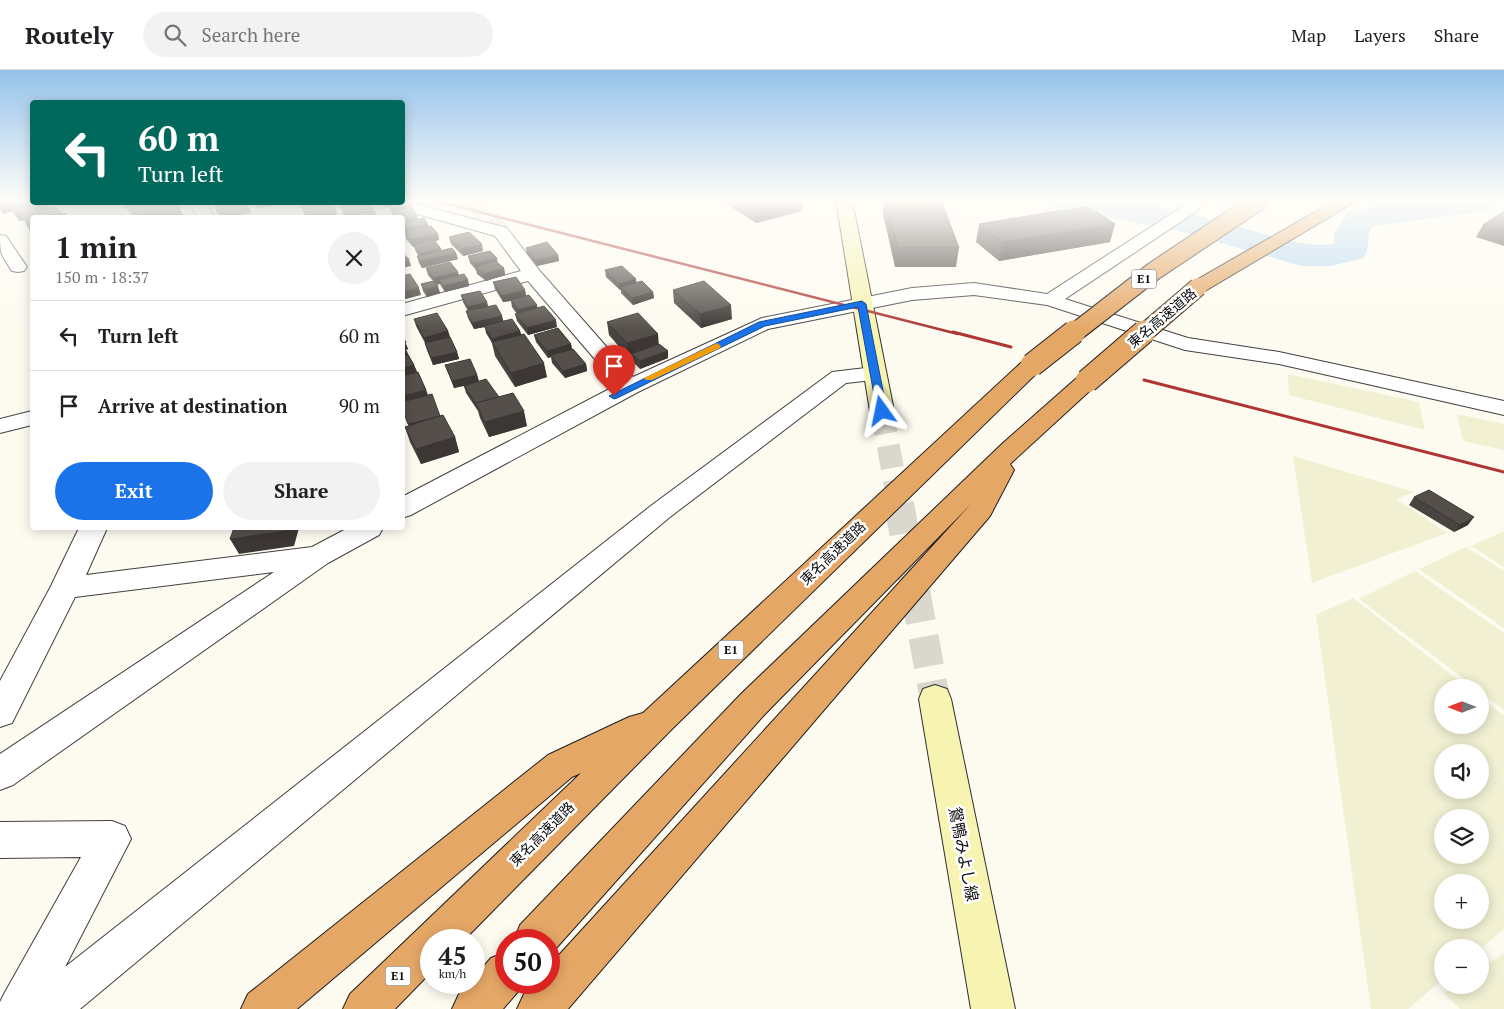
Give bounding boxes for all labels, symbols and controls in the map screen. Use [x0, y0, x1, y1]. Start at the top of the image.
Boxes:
search box [143, 12, 493, 57]
text: Routely [25, 19, 113, 51]
icon: search [161, 21, 189, 49]
text: Search here [201, 22, 300, 47]
text: Map [1291, 23, 1326, 47]
text: Layers [1354, 23, 1406, 47]
text: Share [1434, 23, 1479, 47]
text: 60 m [138, 115, 219, 161]
icon: left [55, 120, 120, 185]
text: Turn left [138, 159, 224, 188]
text: 1 min [55, 227, 137, 267]
button: close [328, 232, 380, 284]
text: 150 m · 18:37 [55, 266, 149, 288]
road number: E1 [1132, 270, 1156, 288]
street label: 東名高速道路 [1123, 283, 1200, 352]
icon: left [55, 322, 83, 350]
text: Turn left [98, 323, 179, 348]
text: 60 m [339, 323, 380, 348]
pin [593, 345, 635, 396]
icon: arrive [600, 352, 628, 380]
position arrow [855, 384, 907, 436]
icon: arrive [55, 392, 83, 420]
text: Arrive at destination [98, 393, 287, 418]
text: 90 m [339, 393, 380, 418]
button: Exit [55, 462, 213, 520]
button: Share [223, 462, 380, 520]
street label: 東名高速道路 [796, 517, 869, 589]
road number: E1 [718, 640, 744, 660]
north arrow [1434, 679, 1489, 734]
map controls [1434, 679, 1489, 994]
button: sound [1434, 744, 1489, 799]
street label: 東名高速道路 [505, 797, 578, 870]
street label: 鴛鴨みよし線 [944, 805, 984, 903]
button: layers [1434, 809, 1489, 864]
button: + [1434, 874, 1489, 929]
speed limit sign: 50 [495, 929, 560, 994]
text: 45 [438, 939, 467, 972]
button: − [1434, 939, 1489, 994]
road number: E1 [386, 966, 410, 986]
text: km/h [439, 966, 466, 981]

